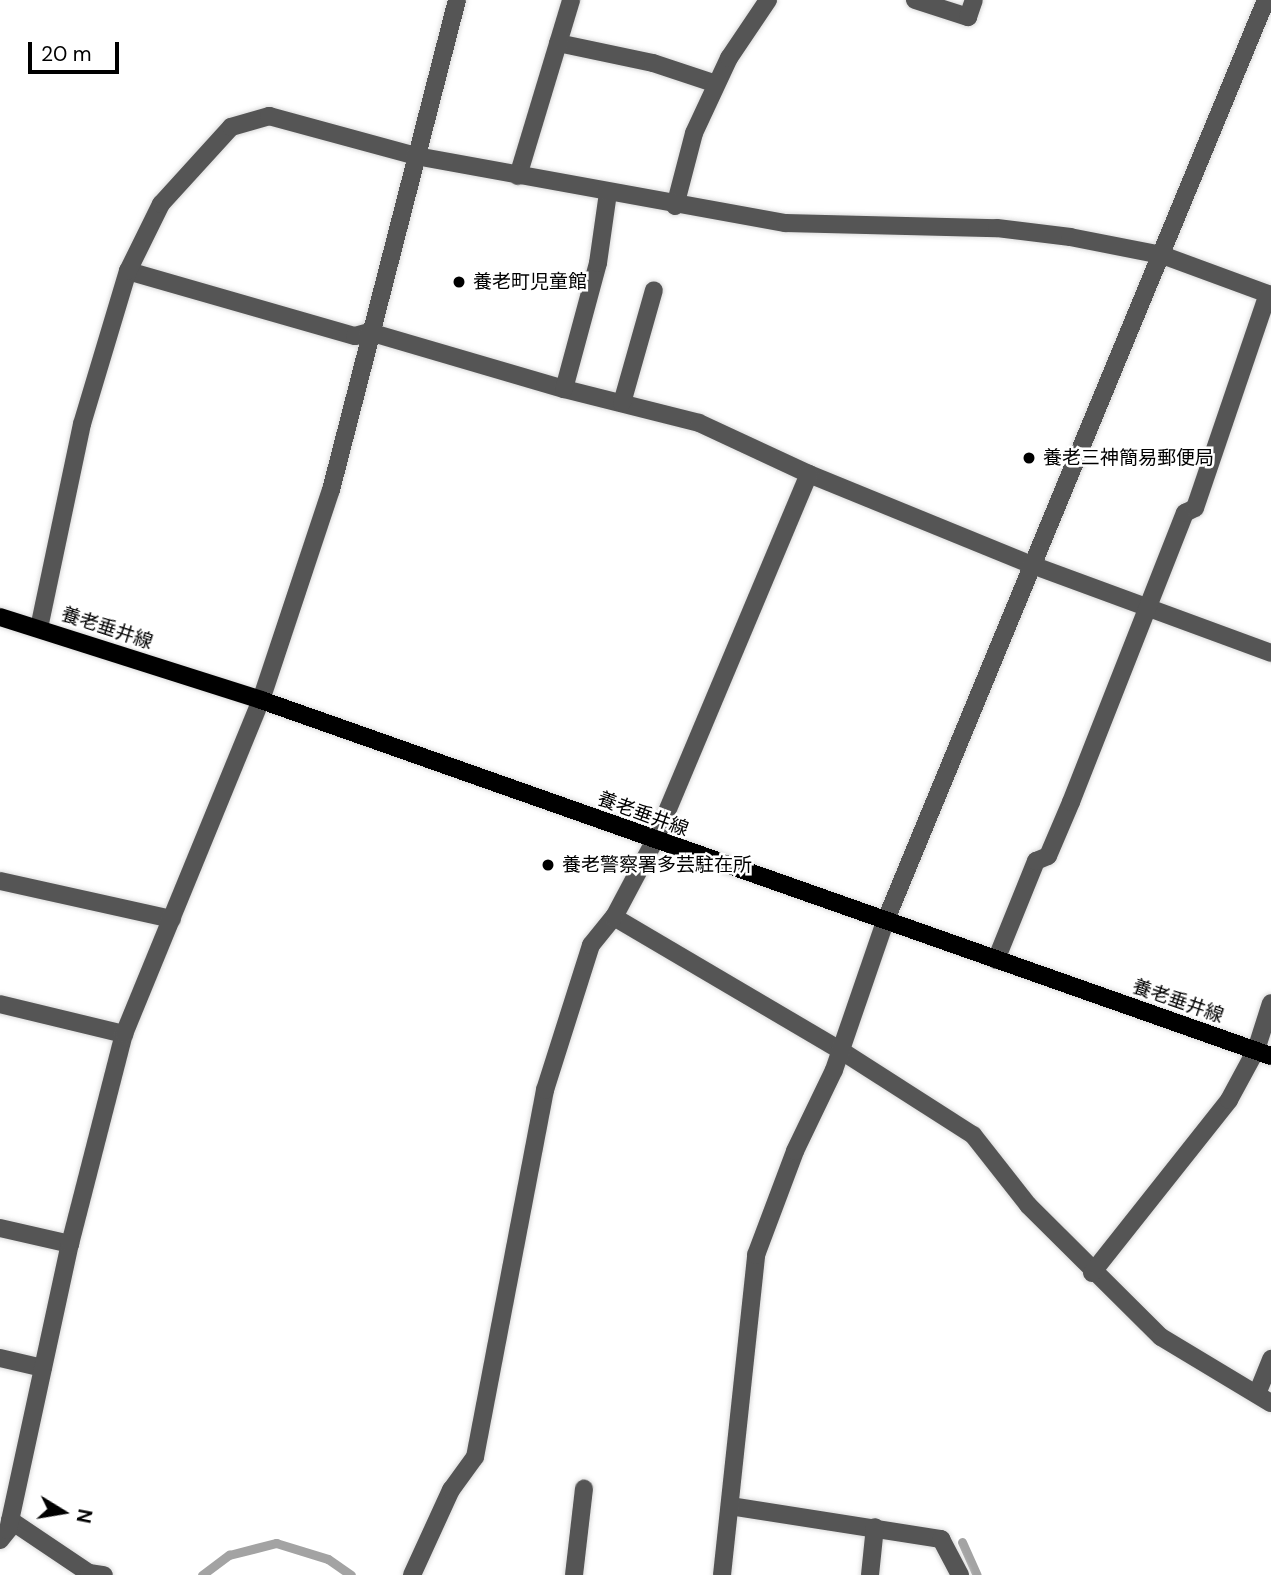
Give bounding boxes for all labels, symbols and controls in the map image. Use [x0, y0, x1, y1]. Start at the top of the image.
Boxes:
scale bar [32, 28, 122, 72]
text: 20 m [41, 40, 92, 68]
place label: 養老町児童館 [473, 271, 587, 293]
marker: 養老町児童館 [451, 274, 467, 290]
place label: 養老三神簡易郵便局 [1043, 447, 1214, 469]
marker: 養老三神簡易郵便局 [1021, 450, 1037, 466]
street label: 養老垂井線 [58, 602, 156, 654]
street label: 養老垂井線 [594, 787, 692, 841]
place label: 養老警察署多芸駐在所 [562, 854, 752, 876]
marker: 養老警察署多芸駐在所 [540, 857, 556, 873]
street label: 養老垂井線 [1129, 975, 1227, 1027]
north arrow [28, 1477, 98, 1547]
text: N [71, 1507, 98, 1525]

